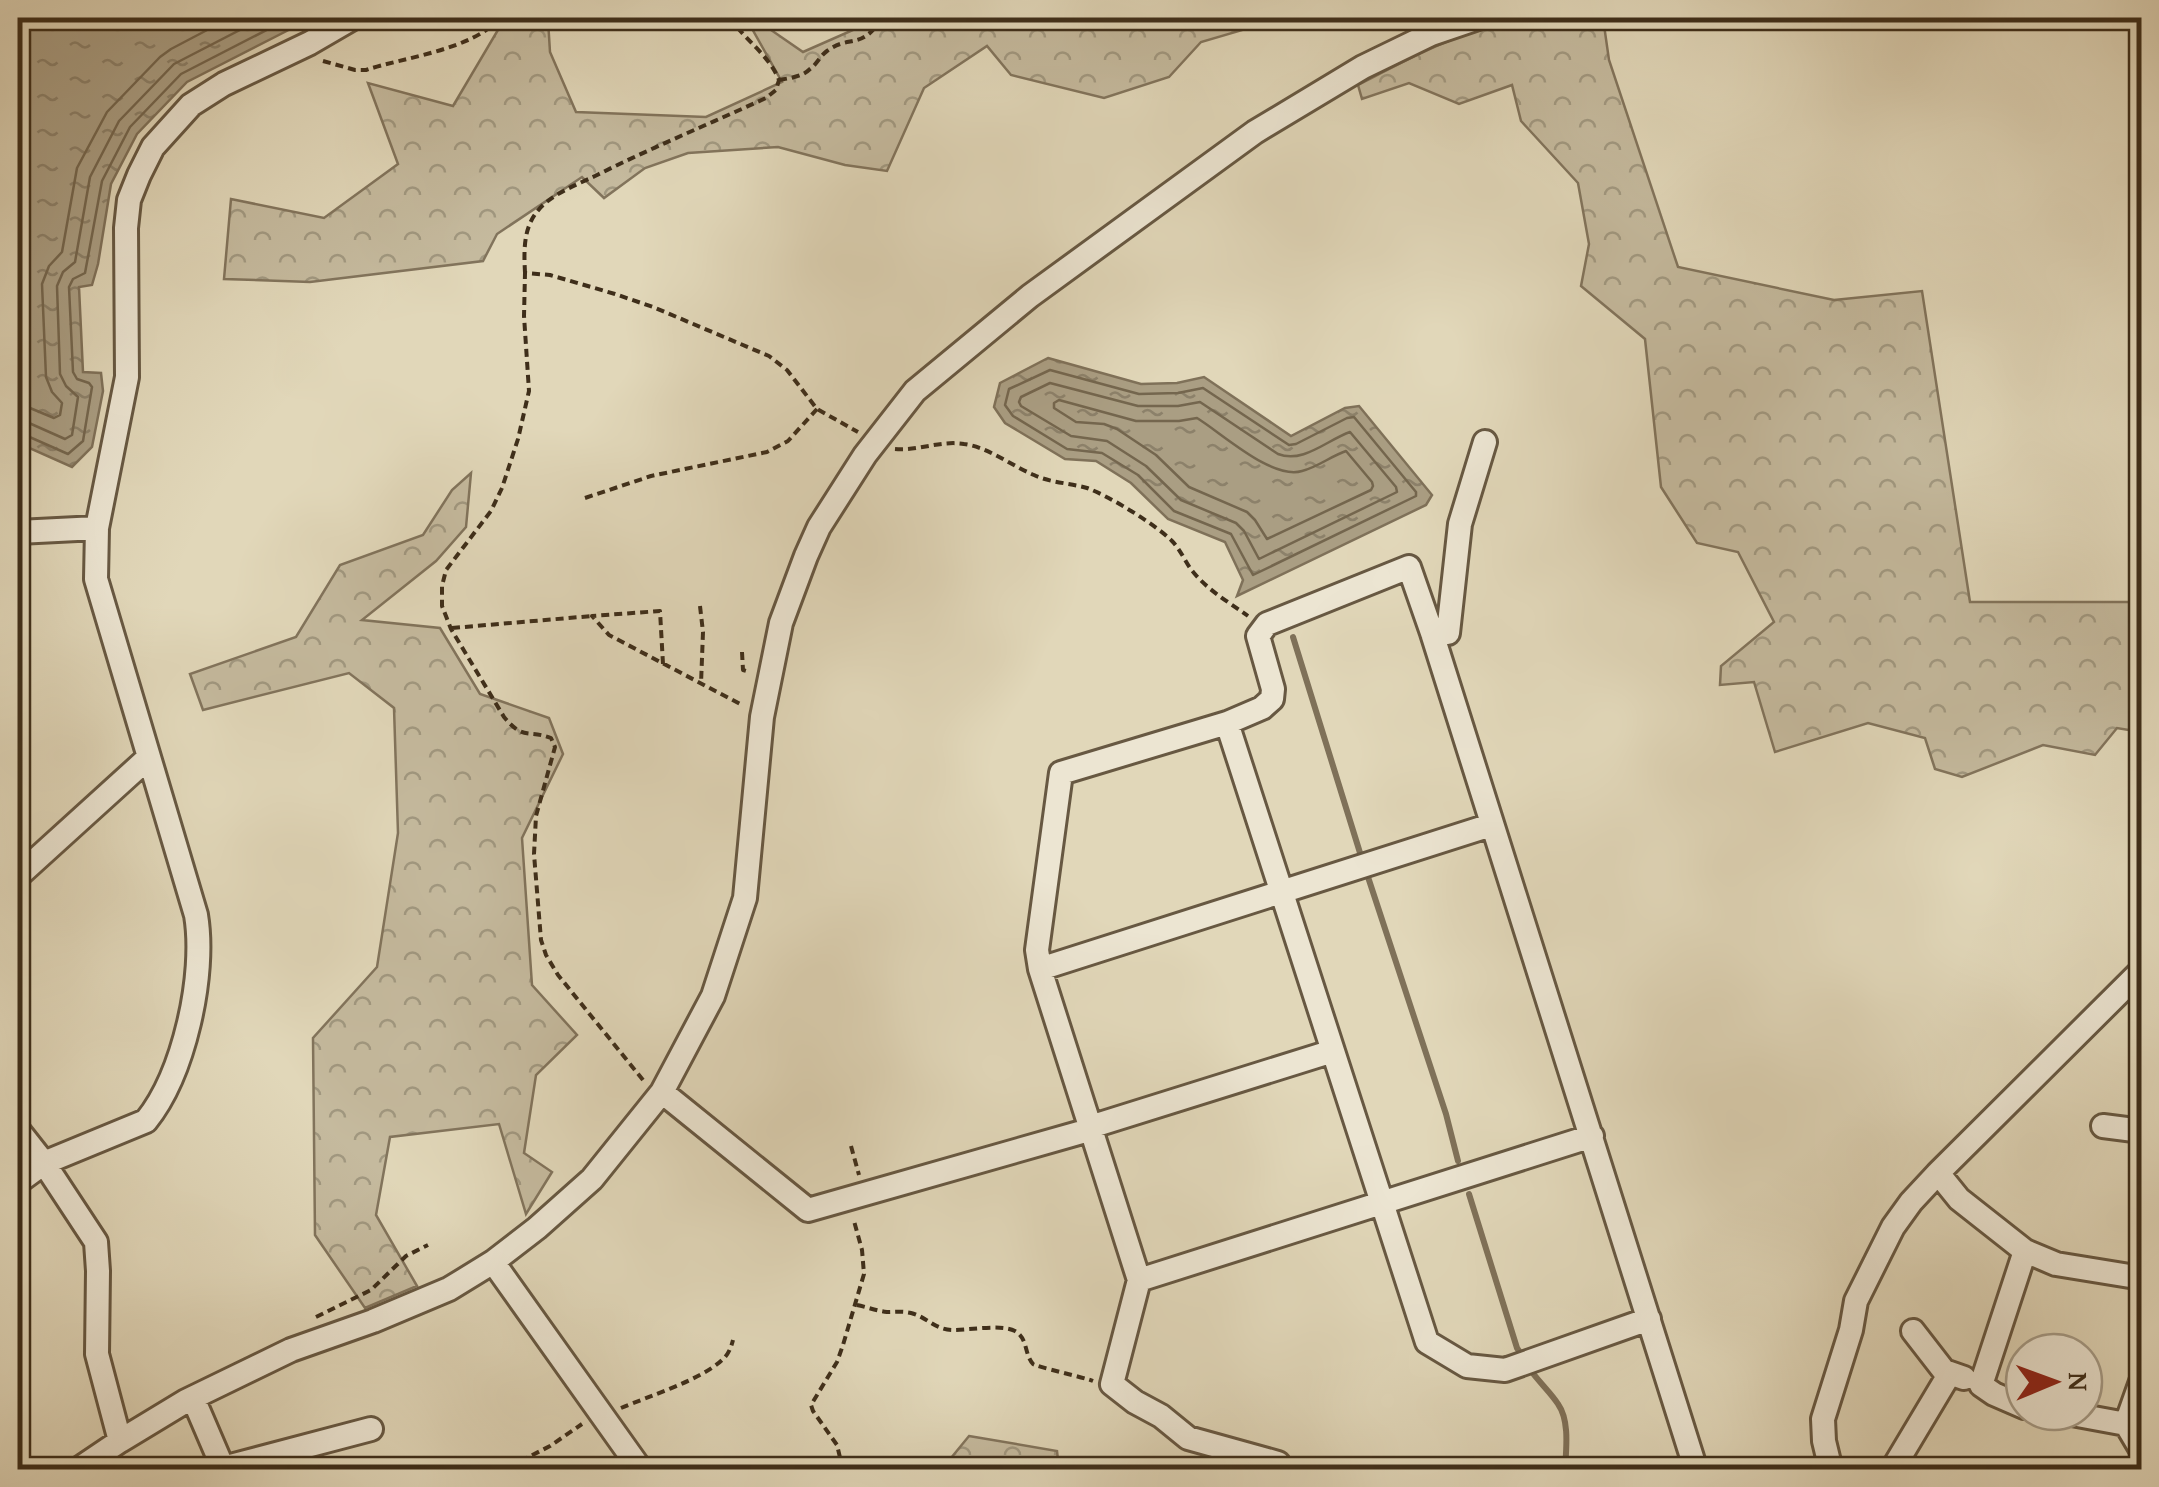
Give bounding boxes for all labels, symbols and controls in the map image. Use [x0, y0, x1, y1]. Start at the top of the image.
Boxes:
north arrow [2004, 1332, 2104, 1432]
text: N [2059, 1372, 2100, 1392]

